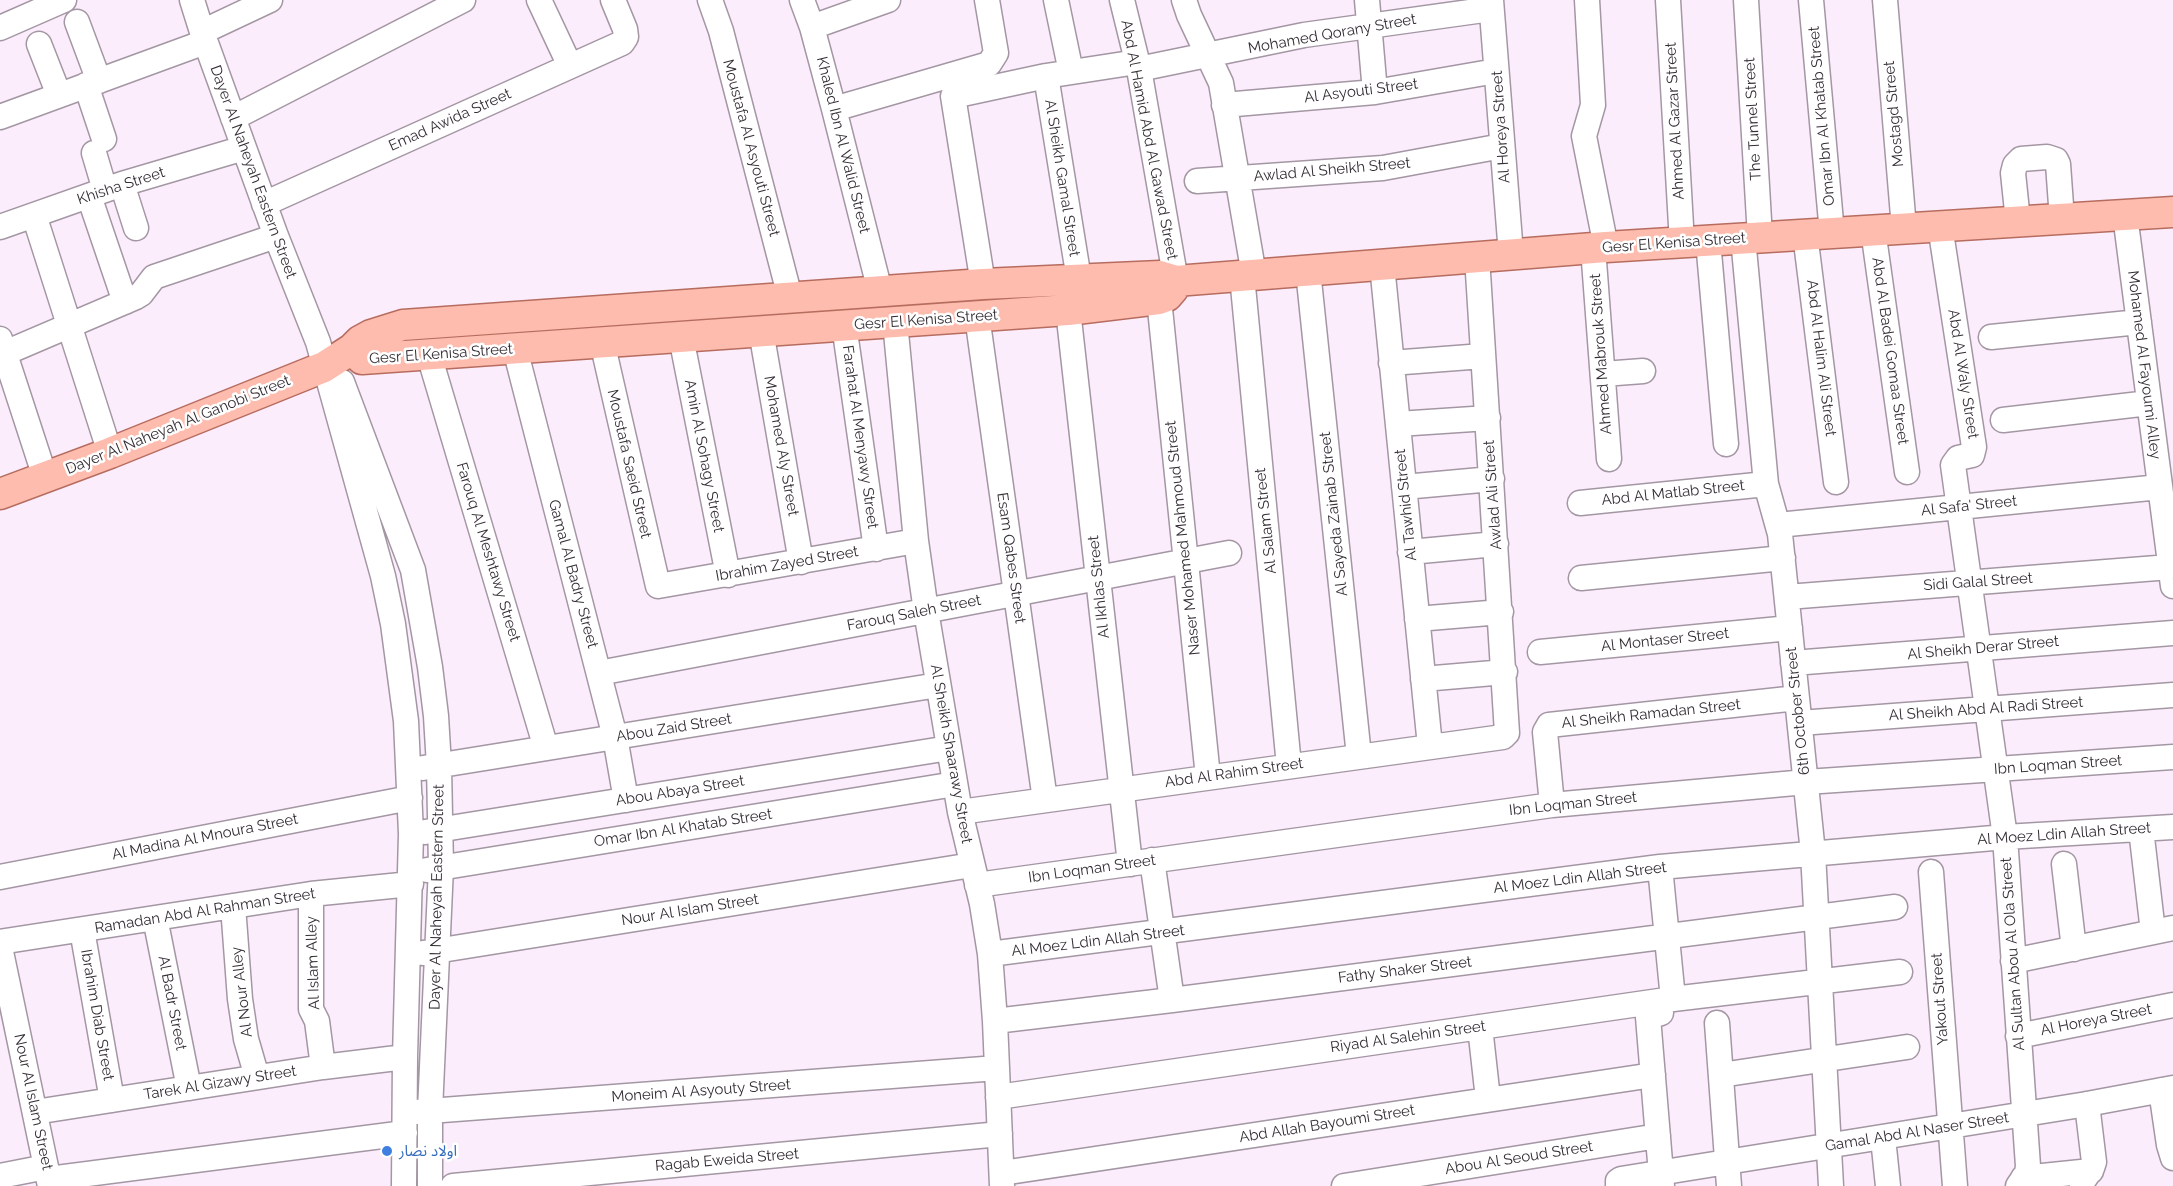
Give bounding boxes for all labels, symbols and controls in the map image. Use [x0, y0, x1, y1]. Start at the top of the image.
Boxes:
street label: Mohamed Qorany Street [1247, 10, 1417, 58]
street label: Abd Al Hamid Abd Al Gawad Street [1117, 18, 1181, 262]
street label: Omar Ibn Al Khatab Street [1805, 25, 1839, 207]
street label: Ahmed Al Gazar Street [1662, 42, 1688, 200]
street label: Khaled Ibn Al Walid Street [812, 55, 874, 235]
street label: Moustafa Al Asyouti Street [719, 57, 783, 239]
street label: The Tunnel Street [1741, 57, 1765, 181]
street label: Mostagd Street [1880, 60, 1908, 168]
street label: Dayer Al Naheyah Eastern Street [206, 63, 300, 281]
street label: Al Horeya Street [1488, 70, 1514, 184]
street label: Al Asyouti Street [1303, 75, 1419, 107]
street label: Emad Awida Street [386, 85, 514, 155]
street label: Al Sheikh Gamal Street [1041, 98, 1083, 258]
street label: Awlad Al Sheikh Street [1253, 154, 1411, 186]
street label: Khisha Street [75, 163, 167, 209]
street label: Gesr El Kenisa Street [1602, 229, 1746, 257]
street label: Abd Al Badei Gomaa Street [1868, 256, 1912, 446]
street label: Mohamed Al Fayoumi Alley [2123, 270, 2165, 460]
street label: Ahmed Mabrouk Street [1586, 273, 1616, 435]
street label: Abd Al Halim Ali Street [1802, 279, 1840, 437]
street label: Gesr El Kenisa Street [854, 306, 998, 334]
street label: Abd Al Waly Street [1944, 308, 1982, 440]
street label: Gesr El Kenisa Street [369, 340, 513, 368]
street label: Farahat Al Menyawy Street [838, 344, 882, 530]
street label: Dayer Al Naheyah Al Ganobi Street [63, 372, 293, 478]
street label: Mohamed Aly Street [760, 374, 802, 518]
street label: Amin Al Sohagy Street [680, 378, 728, 534]
street label: Moustafa Saeid Street [603, 388, 655, 540]
street label: Naser Mohamed Mahmoud Street [1162, 420, 1204, 656]
street label: Al Sayeda Zainab Street [1316, 431, 1352, 597]
street label: Awlad Ali Street [1480, 439, 1506, 551]
street label: Al Tawhid Street [1391, 448, 1421, 562]
street label: Farouq Al Meshtawy Street [452, 460, 524, 644]
street label: Al Salam Street [1251, 467, 1281, 575]
street label: Abd Al Matlab Street [1601, 477, 1745, 509]
street label: Esam Qabes Street [993, 491, 1029, 625]
street label: Al Safa' Street [1920, 492, 2018, 520]
street label: Gamal Al Badry Street [544, 498, 602, 650]
street label: Al Ikhlas Street [1085, 535, 1113, 639]
street label: Ibrahim Zayed Street [714, 543, 860, 585]
street label: Sidi Galal Street [1923, 569, 2033, 595]
street label: Farouq Saleh Street [845, 591, 983, 635]
street label: Al Montaser Street [1600, 624, 1730, 656]
street label: Al Sheikh Derar Street [1906, 632, 2060, 664]
street label: 6th October Street [1782, 646, 1814, 776]
street label: Al Sheikh Shaarawy Street [926, 663, 976, 845]
street label: Al Sheikh Abd Al Radi Street [1888, 693, 2084, 725]
street label: Al Sheikh Ramadan Street [1561, 696, 1741, 732]
street label: Abou Zaid Street [615, 710, 733, 746]
street label: Ibn Loqman Street [1993, 752, 2123, 778]
street label: Abd Al Rahim Street [1164, 754, 1304, 792]
street label: Abou Abaya Street [614, 772, 746, 810]
street label: Dayer Al Naheyah Eastern Street [426, 784, 448, 1010]
street label: Ibn Loqman Street [1508, 788, 1638, 820]
street label: Omar Ibn Al Khatab Street [593, 805, 773, 851]
street label: Al Madina Al Mnoura Street [110, 810, 300, 864]
street label: Al Moez Ldin Allah Street [1976, 819, 2152, 849]
street label: Ibn Loqman Street [1027, 851, 1157, 887]
street label: Al Sultan Abou Al Ola Street [1997, 857, 2029, 1051]
street label: Al Moez Ldin Allah Street [1492, 858, 1668, 898]
street label: Ramadan Abd Al Rahman Street [93, 885, 317, 937]
street label: Nour Al Islam Street [620, 890, 760, 930]
street label: Al Islam Alley [302, 916, 324, 1010]
street label: Al Moez Ldin Allah Street [1010, 921, 1186, 961]
street label: Al Nour Alley [227, 946, 257, 1038]
street label: Ibrahim Diab Street [77, 948, 117, 1082]
street label: Yakout Street [1928, 952, 1952, 1046]
street label: Fathy Shaker Street [1337, 953, 1473, 987]
street label: Al Badr Street [154, 954, 190, 1052]
street label: Al Horeya Street [2039, 1000, 2153, 1040]
street label: Riyad Al Salehin Street [1329, 1017, 1487, 1057]
street label: Nour Al Islam Street [10, 1032, 56, 1172]
street label: Tarek Al Gizawy Street [142, 1062, 298, 1104]
street label: Moneim Al Asyouty Street [611, 1076, 791, 1106]
street label: Abd Allah Bayoumi Street [1238, 1101, 1416, 1147]
street label: Gamal Abd Al Naser Street [1824, 1109, 2010, 1155]
street label: Abou Al Seoud Street [1444, 1137, 1594, 1179]
place label: اولاد نصار [399, 1142, 457, 1160]
marker: اولاد نصار [380, 1144, 394, 1158]
street label: Ragab Eweida Street [654, 1145, 800, 1175]

